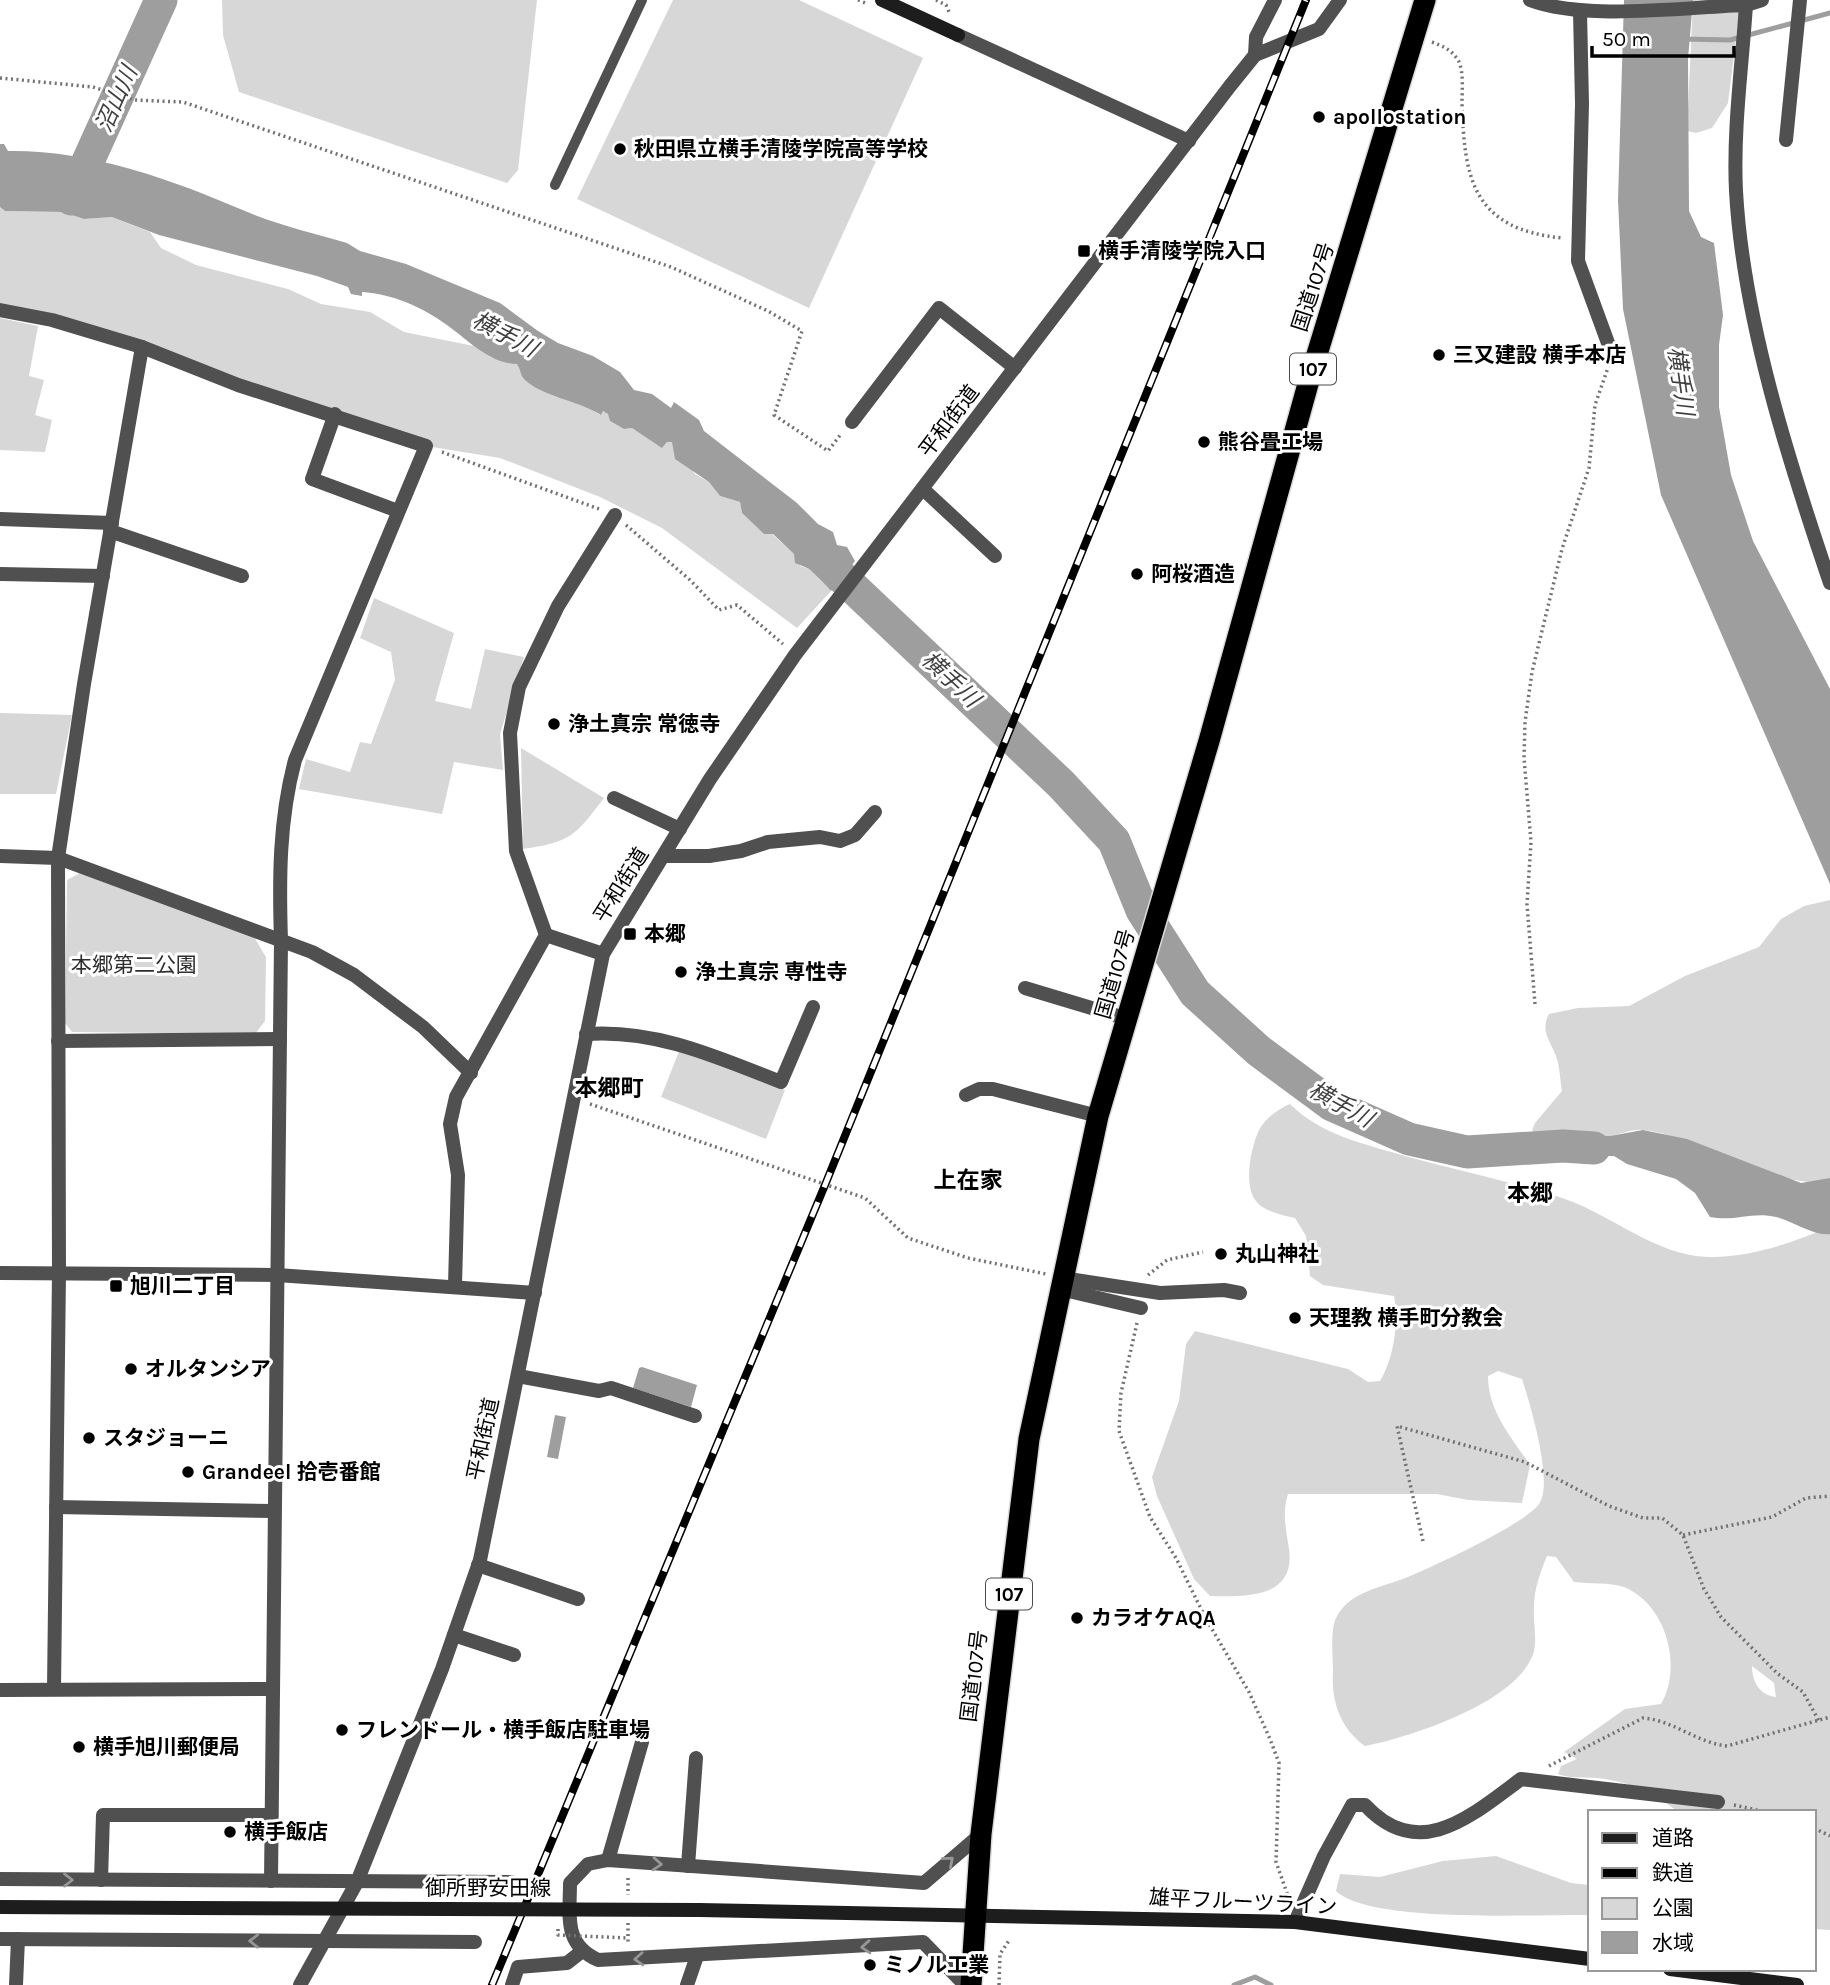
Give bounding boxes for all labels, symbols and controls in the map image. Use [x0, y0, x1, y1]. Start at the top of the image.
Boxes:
scale bar [1592, 14, 1734, 58]
text: 50 m [1602, 27, 1651, 51]
water label: 沼山川 [90, 59, 144, 136]
place label: apollostation [1333, 105, 1466, 129]
marker: apollostation [1311, 109, 1327, 125]
place label: 秋田県立横手清陵学院高等学校 [634, 137, 928, 161]
marker: 秋田県立横手清陵学院高等学校 [612, 141, 628, 157]
place label: 横手清陵学院入口 [1098, 239, 1266, 263]
street label: 国道107号 [1287, 239, 1339, 335]
marker: 横手清陵学院入口 [1076, 243, 1092, 259]
water label: 横手川 [468, 306, 544, 364]
place label: 三又建設 横手本店 [1453, 343, 1626, 367]
water label: 横手川 [1662, 345, 1699, 420]
marker: 三又建設 横手本店 [1431, 347, 1447, 363]
road number: 107 [1290, 354, 1336, 384]
street label: 平和街道 [914, 380, 984, 462]
place label: 熊谷畳工場 [1218, 430, 1323, 454]
marker: 熊谷畳工場 [1196, 434, 1212, 450]
place label: 阿桜酒造 [1151, 562, 1235, 586]
marker: 阿桜酒造 [1129, 566, 1145, 582]
water label: 横手川 [916, 646, 987, 715]
place label: 浄土真宗 常徳寺 [568, 712, 720, 736]
marker: 浄土真宗 常徳寺 [546, 716, 562, 732]
street label: 平和街道 [589, 843, 653, 927]
place label: 本郷 [644, 922, 686, 946]
marker: 本郷 [622, 926, 638, 942]
street label: 国道107号 [1091, 926, 1139, 1022]
park label: 本郷第二公園 [71, 953, 197, 977]
place label: 浄土真宗 専性寺 [695, 960, 847, 984]
marker: 浄土真宗 専性寺 [673, 964, 689, 980]
district label: 本郷町 [575, 1075, 644, 1102]
water label: 横手川 [1304, 1076, 1380, 1134]
district label: 上在家 [934, 1167, 1003, 1194]
district label: 本郷 [1507, 1180, 1553, 1207]
place label: 丸山神社 [1235, 1242, 1319, 1266]
marker: 丸山神社 [1213, 1246, 1229, 1262]
place label: 旭川二丁目 [130, 1274, 235, 1298]
marker: 旭川二丁目 [108, 1278, 124, 1294]
place label: 天理教 横手町分教会 [1309, 1306, 1503, 1330]
marker: 天理教 横手町分教会 [1287, 1310, 1303, 1326]
place label: オルタンシア [145, 1357, 271, 1381]
marker: オルタンシア [123, 1361, 139, 1377]
street label: 平和街道 [463, 1395, 503, 1483]
place label: スタジョーニ [103, 1426, 229, 1450]
marker: スタジョーニ [81, 1430, 97, 1446]
place label: Grandeel 拾壱番館 [202, 1460, 381, 1484]
marker: Grandeel 拾壱番館 [180, 1464, 196, 1480]
road number: 107 [986, 1578, 1032, 1610]
place label: カラオケAQA [1091, 1606, 1216, 1630]
marker: カラオケAQA [1069, 1610, 1085, 1626]
street label: 国道107号 [956, 1629, 992, 1723]
place label: フレンドール・横手飯店駐車場 [356, 1718, 650, 1742]
marker: フレンドール・横手飯店駐車場 [334, 1722, 350, 1738]
place label: 横手旭川郵便局 [93, 1735, 240, 1759]
marker: 横手旭川郵便局 [71, 1739, 87, 1755]
legend [1588, 1810, 1816, 1971]
place label: 横手飯店 [244, 1820, 328, 1844]
marker: 横手飯店 [222, 1824, 238, 1840]
text: 道路 [1652, 1826, 1694, 1850]
one-way arrow [652, 1856, 663, 1871]
one-way arrow [941, 1857, 954, 1870]
text: 鉄道 [1652, 1861, 1694, 1885]
one-way arrow [63, 1872, 74, 1887]
street label: 御所野安田線 [425, 1876, 551, 1900]
street label: 雄平フルーツライン [1148, 1885, 1338, 1919]
text: 公園 [1652, 1896, 1694, 1920]
text: 水域 [1652, 1931, 1694, 1955]
one-way arrow [248, 1933, 259, 1949]
one-way arrow [860, 1939, 871, 1954]
one-way arrow [633, 1952, 644, 1967]
place label: ミノル工業 [884, 1953, 989, 1977]
marker: ミノル工業 [862, 1957, 878, 1973]

